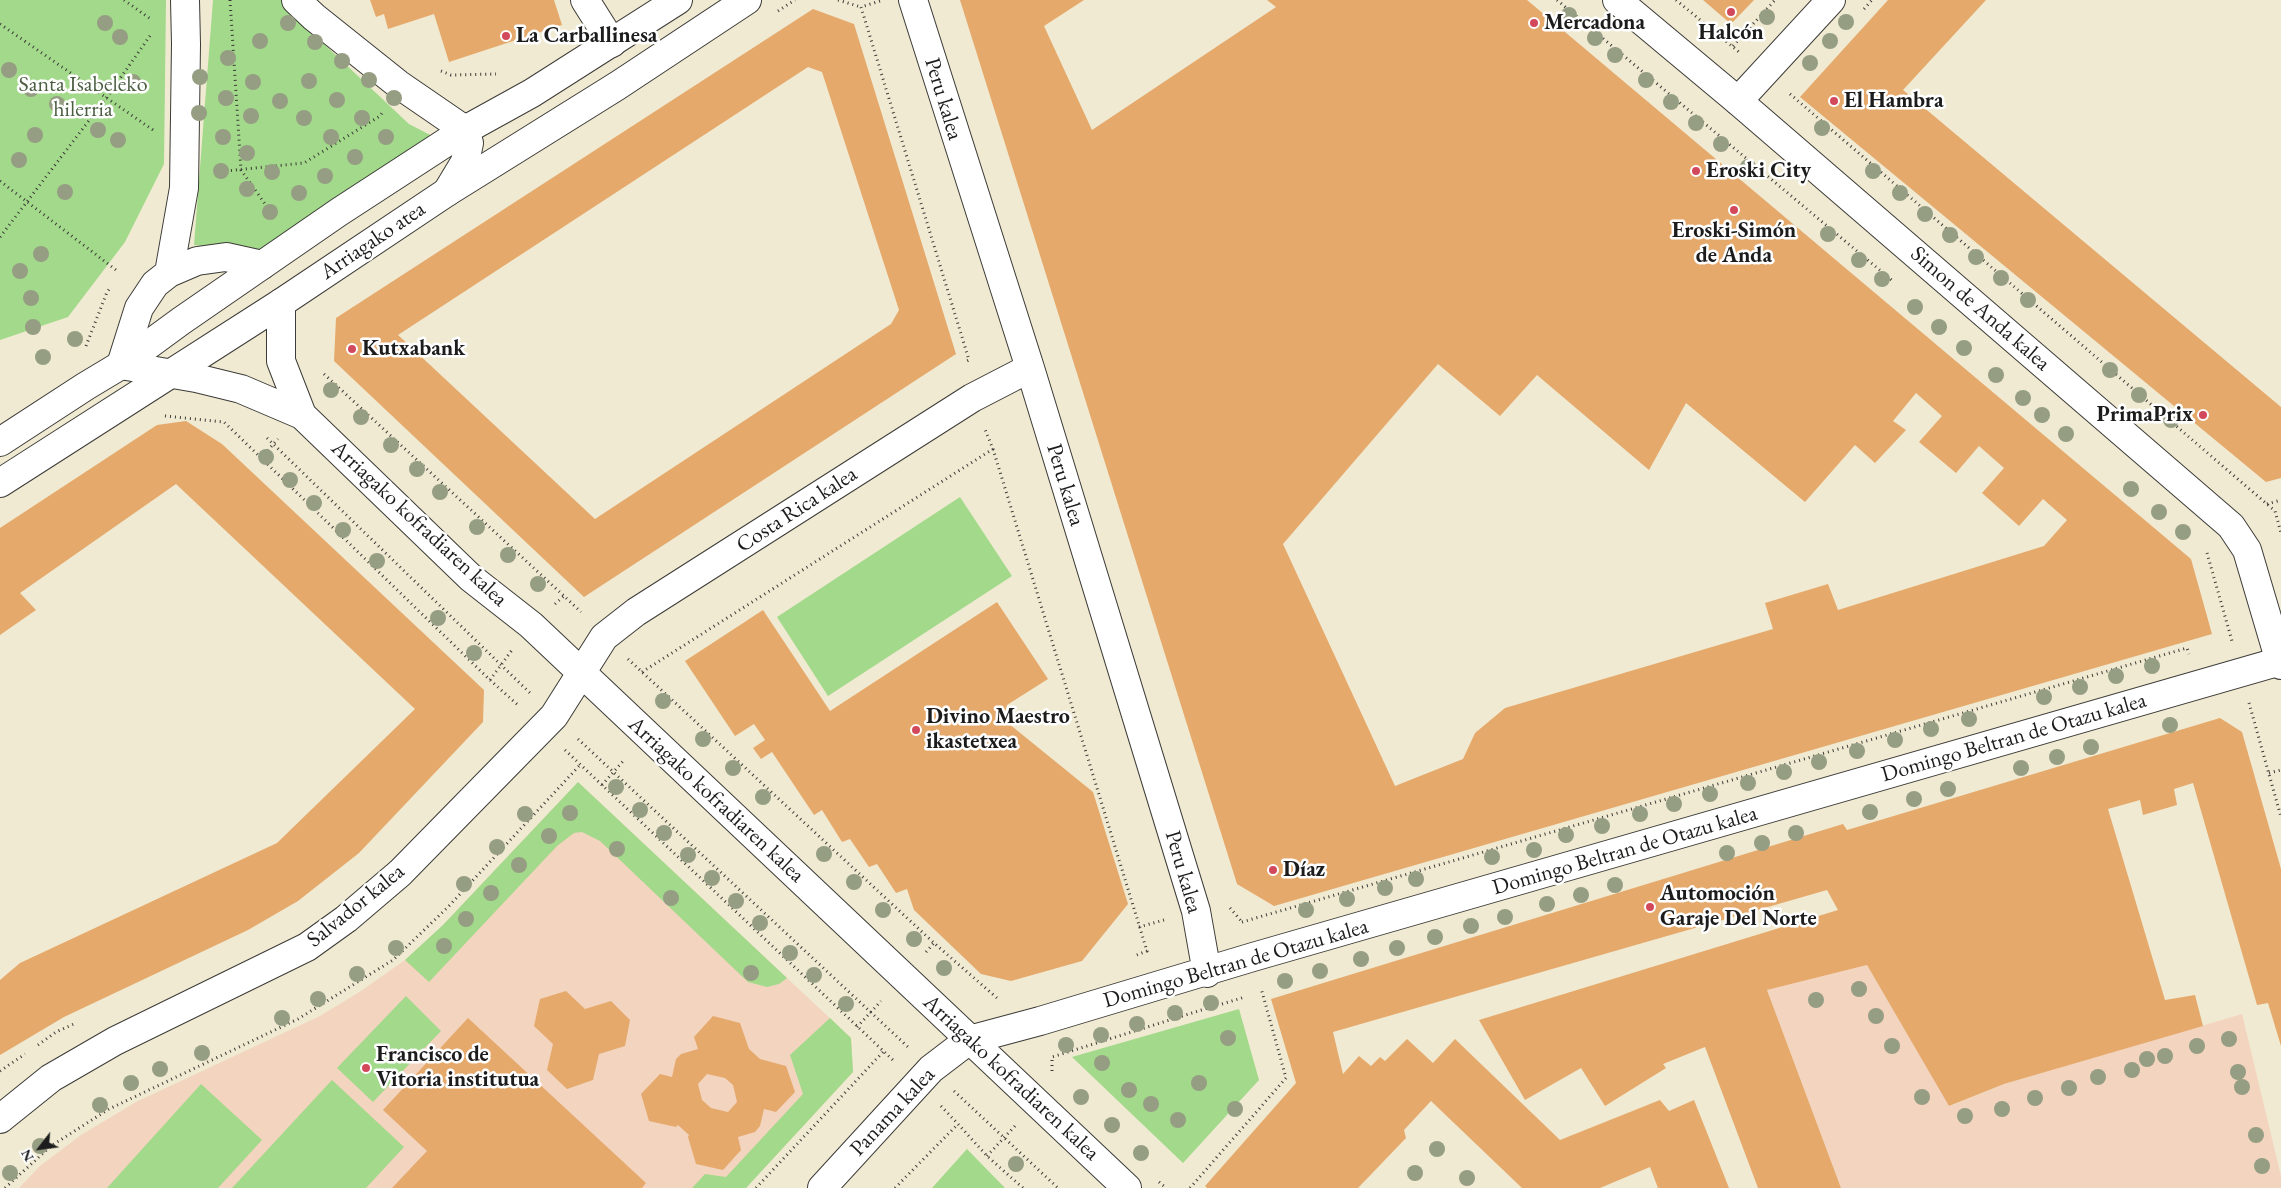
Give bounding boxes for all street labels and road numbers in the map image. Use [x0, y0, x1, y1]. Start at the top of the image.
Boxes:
street label: Peru kalea [918, 55, 968, 143]
street label: Arriagako atea [315, 196, 431, 286]
street label: Simon de Anda kalea [1905, 241, 2055, 377]
street label: Arriagako kofradiaren kalea [325, 435, 513, 613]
street label: Peru kalea [1040, 441, 1090, 529]
street label: Costa Rica kalea [732, 461, 862, 559]
street label: Domingo Beltran de Otazu kalea [1878, 687, 2150, 789]
street label: Arriagako kofradiaren kalea [622, 711, 810, 889]
street label: Domingo Beltran de Otazu kalea [1489, 800, 1761, 902]
street label: Peru kalea [1159, 828, 1207, 916]
street label: Salvador kalea [302, 859, 410, 953]
street label: Domingo Beltran de Otazu kalea [1100, 913, 1372, 1015]
street label: Arriagako kofradiaren kalea [917, 989, 1105, 1167]
street label: Panama kalea [845, 1062, 941, 1162]

